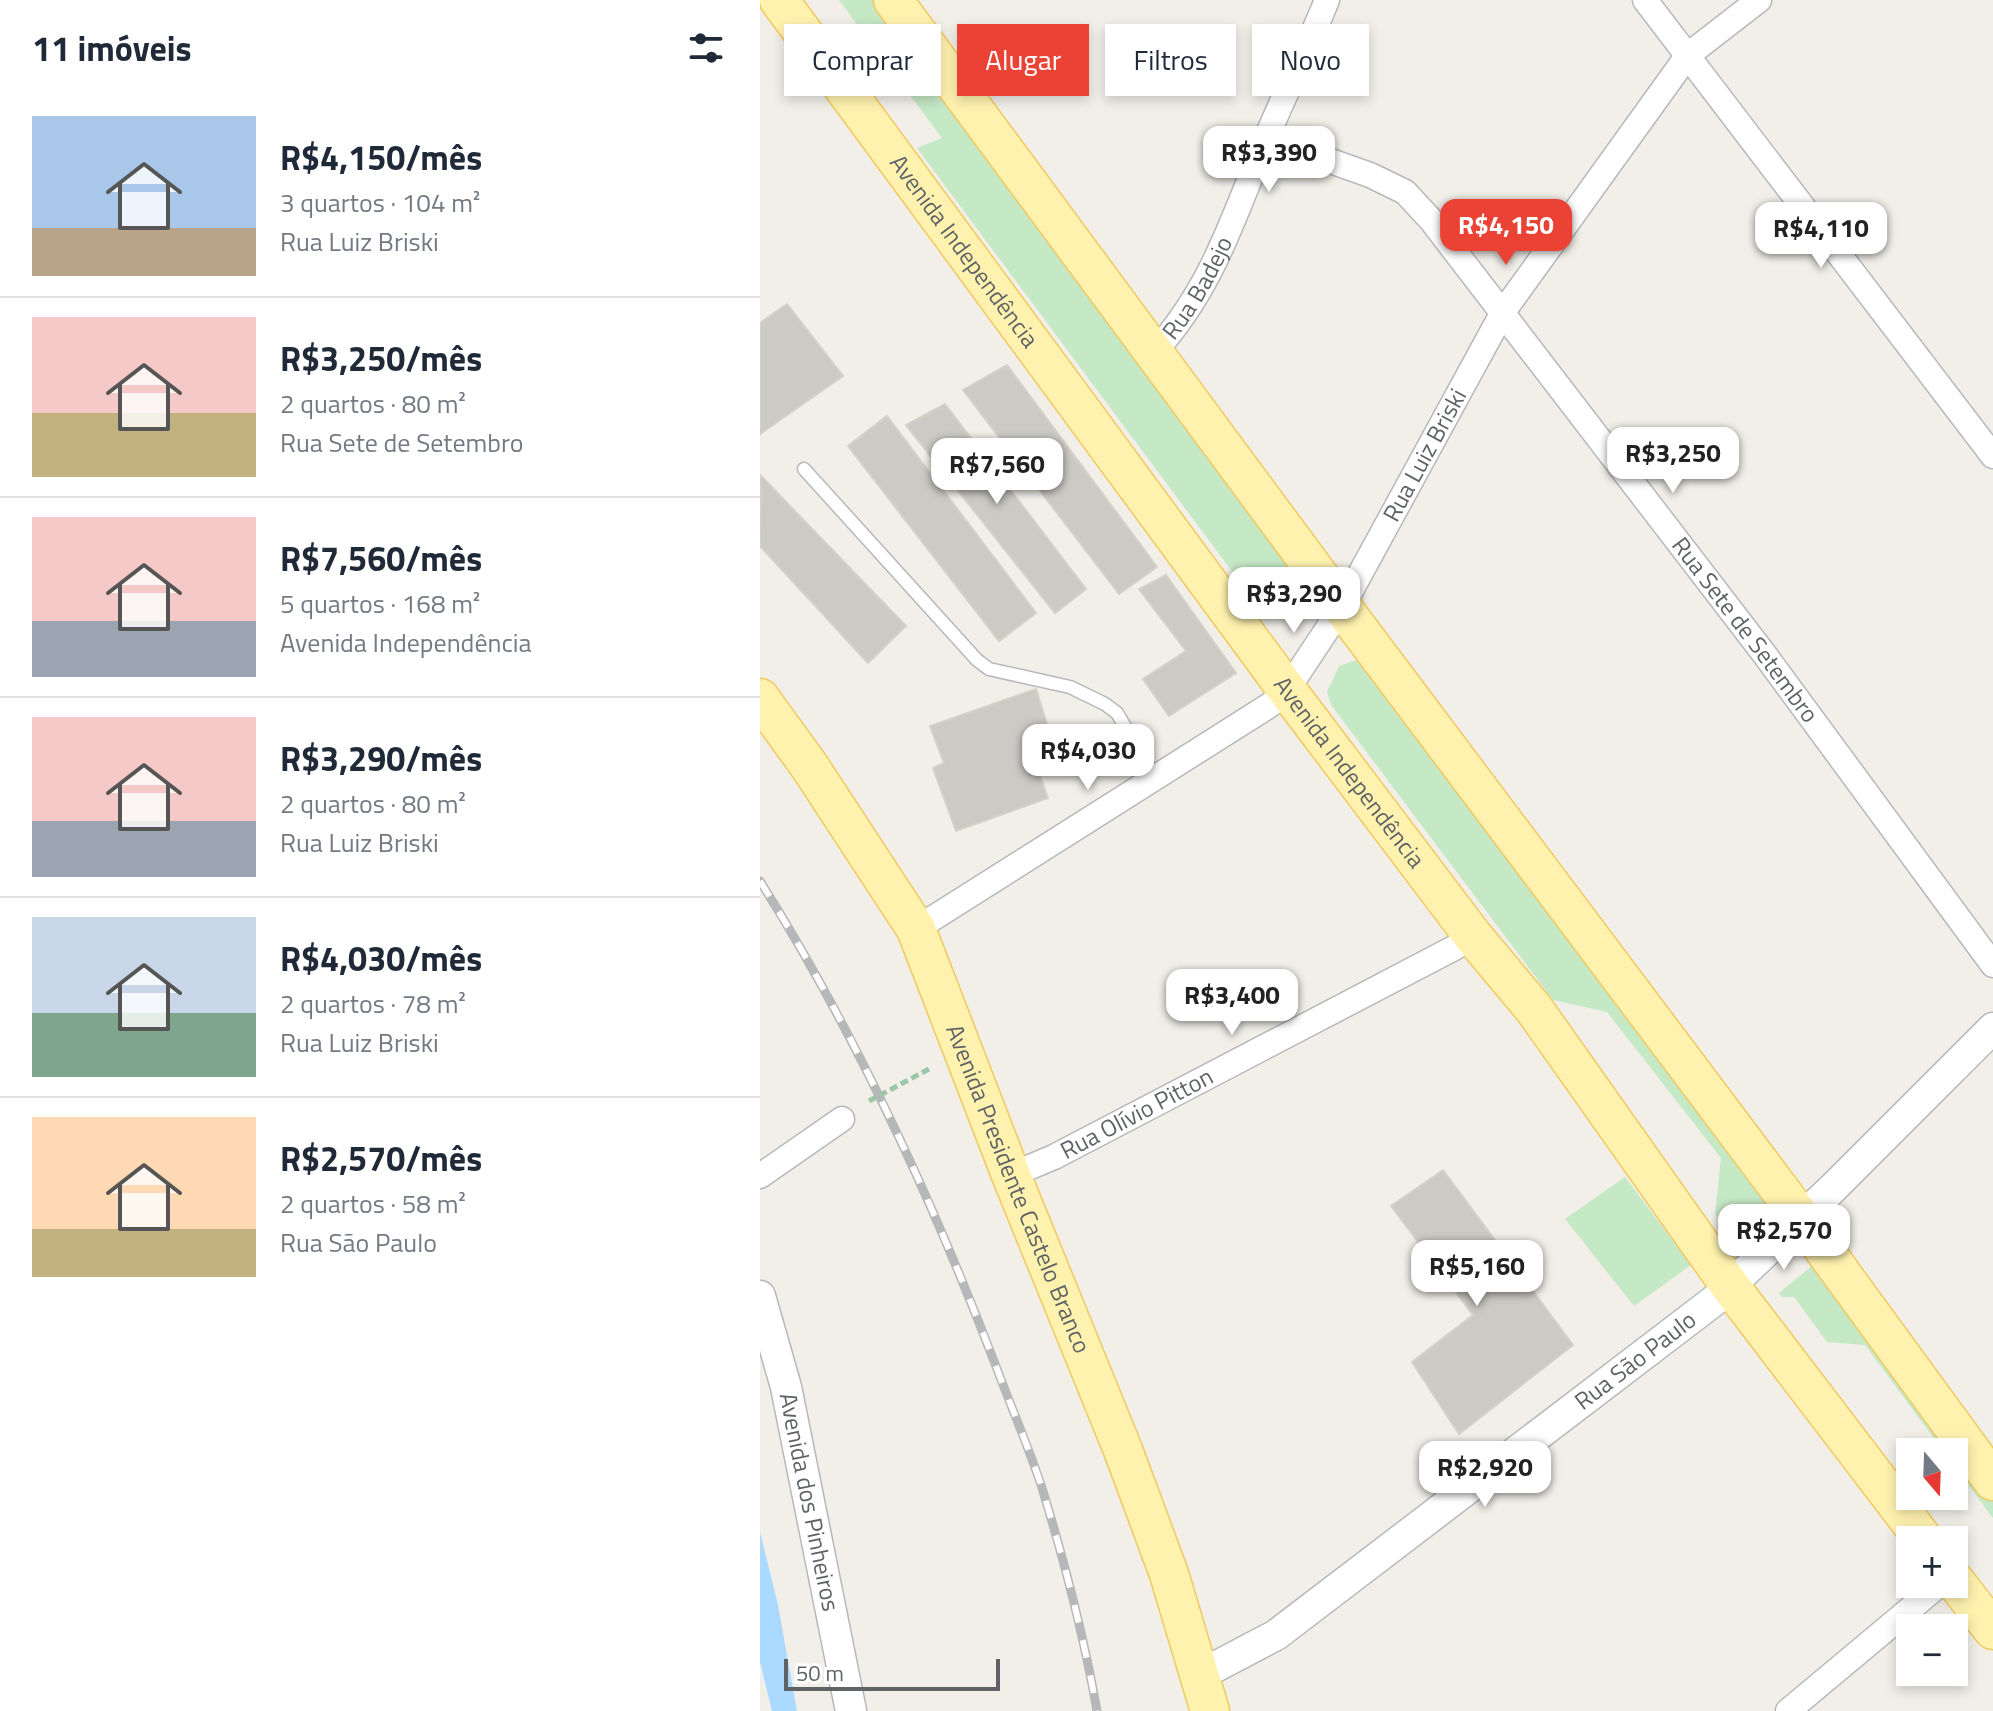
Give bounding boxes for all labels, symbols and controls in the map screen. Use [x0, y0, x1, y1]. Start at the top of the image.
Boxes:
text: 11 imóveis [32, 22, 192, 74]
chip: Comprar [784, 24, 941, 96]
chip: Alugar [957, 24, 1089, 96]
chip: Filtros [1105, 24, 1236, 96]
chip: Novo [1252, 24, 1369, 96]
icon: filters [684, 26, 728, 70]
pin: R$3,390 [1195, 126, 1343, 194]
text: R$4,150/mês [280, 131, 482, 183]
text: R$3,390 [1221, 132, 1317, 171]
street label: Avenida Independência [881, 146, 1048, 355]
icon: home [96, 148, 192, 244]
text: 3 quartos · 104 m² [280, 183, 480, 222]
pin: R$4,150 [1432, 199, 1580, 267]
pin: R$4,110 [1747, 202, 1895, 270]
text: R$4,150 [1458, 205, 1554, 244]
text: R$4,110 [1773, 208, 1869, 247]
text: Rua Luiz Briski [280, 222, 439, 261]
street label: Rua Badejo [1153, 230, 1241, 347]
text: R$3,250/mês [280, 332, 482, 384]
icon: home [96, 349, 192, 445]
street label: Rua Luiz Briski [1373, 382, 1475, 528]
text: 2 quartos · 80 m² [280, 384, 466, 423]
text: Rua Sete de Setembro [280, 423, 524, 462]
pin: R$3,250 [1599, 427, 1747, 495]
text: R$3,250 [1625, 433, 1721, 472]
pin: R$7,560 [923, 438, 1071, 506]
text: R$7,560 [949, 444, 1045, 483]
street label: Rua Sete de Setembro [1664, 529, 1828, 730]
text: R$7,560/mês [280, 532, 482, 584]
icon: home [96, 549, 192, 645]
pin: R$3,290 [1220, 567, 1368, 635]
text: R$3,290 [1246, 573, 1342, 612]
text: 5 quartos · 168 m² [280, 584, 480, 623]
text: Avenida Independência [280, 623, 532, 662]
street label: Avenida Independência [1266, 668, 1434, 875]
pin: R$4,030 [1014, 724, 1162, 792]
text: R$4,030 [1040, 730, 1136, 769]
text: R$3,290/mês [280, 732, 482, 784]
icon: home [96, 749, 192, 845]
text: 2 quartos · 80 m² [280, 784, 466, 823]
text: Rua Luiz Briski [280, 823, 439, 862]
text: R$4,030/mês [280, 932, 482, 984]
icon: home [96, 949, 192, 1045]
pin: R$3,400 [1158, 969, 1306, 1037]
text: R$3,400 [1184, 975, 1280, 1014]
text: 2 quartos · 78 m² [280, 984, 466, 1023]
street label: Avenida Presidente Castelo Branco [937, 1019, 1101, 1358]
text: Rua Luiz Briski [280, 1023, 439, 1062]
street label: Rua Olívio Pitton [1053, 1058, 1219, 1168]
text: R$2,570/mês [280, 1132, 482, 1184]
icon: home [96, 1149, 192, 1245]
text: 2 quartos · 58 m² [280, 1184, 466, 1223]
pin: R$2,570 [1710, 1204, 1858, 1272]
text: R$2,570 [1736, 1210, 1832, 1249]
text: Rua São Paulo [280, 1223, 437, 1262]
pin: R$5,160 [1403, 1240, 1551, 1308]
text: R$5,160 [1429, 1246, 1525, 1285]
street label: Rua São Paulo [1566, 1302, 1703, 1418]
street label: Avenida dos Pinheiros [771, 1390, 850, 1614]
north arrow [1896, 1438, 1968, 1510]
map controls [1896, 1438, 1968, 1686]
pin: R$2,920 [1411, 1441, 1559, 1509]
text: R$2,920 [1437, 1447, 1533, 1486]
button: + [1896, 1526, 1968, 1598]
button: − [1896, 1614, 1968, 1686]
scale bar [784, 1655, 1000, 1691]
text: 50 m [796, 1656, 844, 1690]

